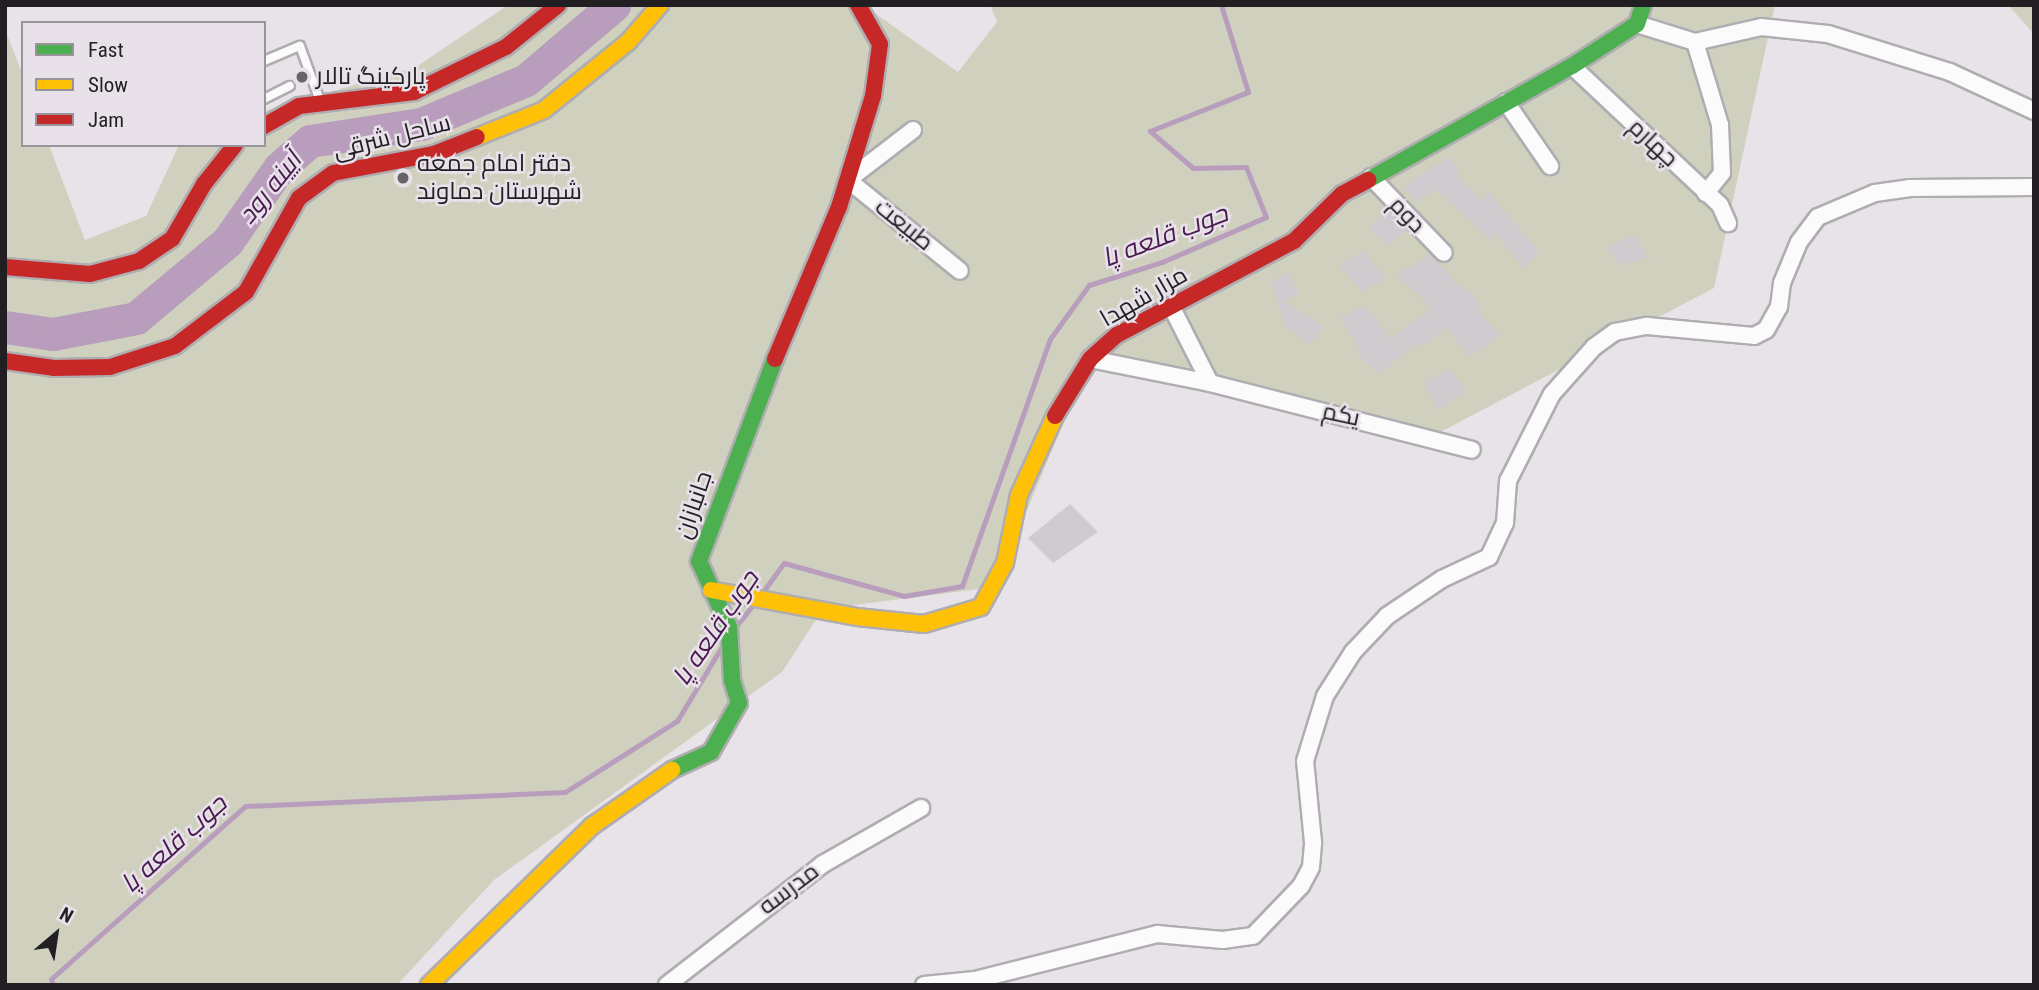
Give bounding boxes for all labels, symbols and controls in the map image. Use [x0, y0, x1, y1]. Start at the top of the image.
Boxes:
legend [21, 21, 266, 147]
text: Fast [88, 38, 124, 62]
place label: پارکینگ تالار [316, 63, 425, 91]
marker: پارکینگ تالار [294, 69, 310, 85]
text: Slow [88, 73, 128, 97]
text: Jam [88, 108, 124, 132]
street label: ساحل شرقی [330, 108, 454, 166]
street label: چهارم [1622, 113, 1684, 173]
water label: آیینه رود [232, 146, 308, 230]
place label: دفتر امام جمعه شهرستان دماوند [417, 150, 582, 206]
marker: دفتر امام جمعه شهرستان دماوند [395, 170, 411, 186]
street label: دوم [1383, 191, 1431, 239]
street label: طبیعت [869, 193, 939, 257]
water label: جوب قلعه پا [1098, 198, 1232, 274]
street label: مزار شهدا [1095, 261, 1193, 333]
street label: یکم [1319, 397, 1363, 433]
street label: جانبازان [669, 467, 719, 543]
water label: جوب قلعه پا [666, 565, 766, 691]
water label: جوب قلعه پا [115, 788, 233, 900]
street label: مدرسه [753, 857, 825, 921]
north arrow [21, 899, 91, 969]
text: N [56, 902, 77, 928]

